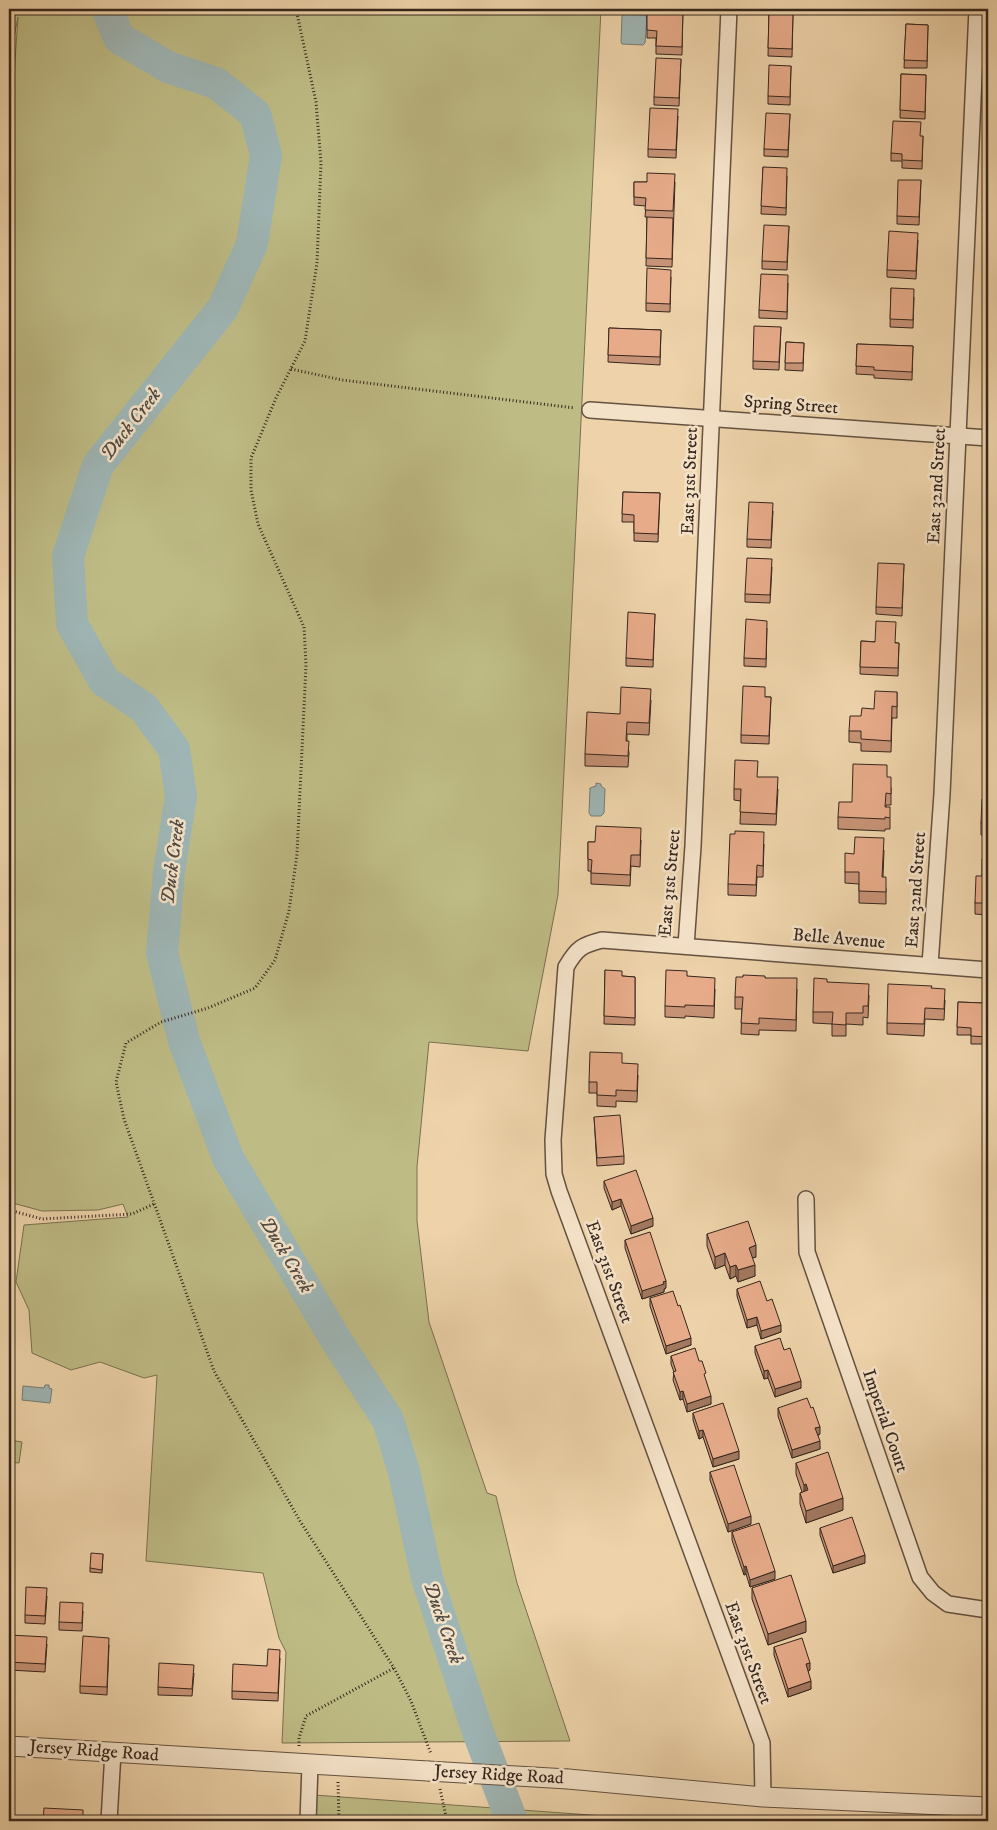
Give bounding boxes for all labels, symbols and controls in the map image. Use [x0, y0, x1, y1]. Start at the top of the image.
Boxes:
water label: Duck Creek [96, 383, 166, 465]
street label: Spring Street [743, 391, 839, 419]
street label: East 31st Street [677, 427, 703, 535]
street label: East 32nd Street [923, 427, 951, 545]
water label: Duck Creek [156, 818, 190, 906]
street label: East 31st Street [654, 828, 686, 938]
street label: East 32nd Street [901, 831, 931, 949]
street label: Belle Avenue [792, 924, 886, 954]
water label: Duck Creek [254, 1213, 318, 1297]
street label: East 31st Street [580, 1218, 638, 1327]
street label: Imperial Court [857, 1367, 913, 1476]
water label: Duck Creek [418, 1579, 468, 1667]
street label: East 31st Street [719, 1599, 777, 1708]
street label: Jersey Ridge Road [26, 1735, 160, 1767]
street label: Jersey Ridge Road [432, 1761, 564, 1789]

